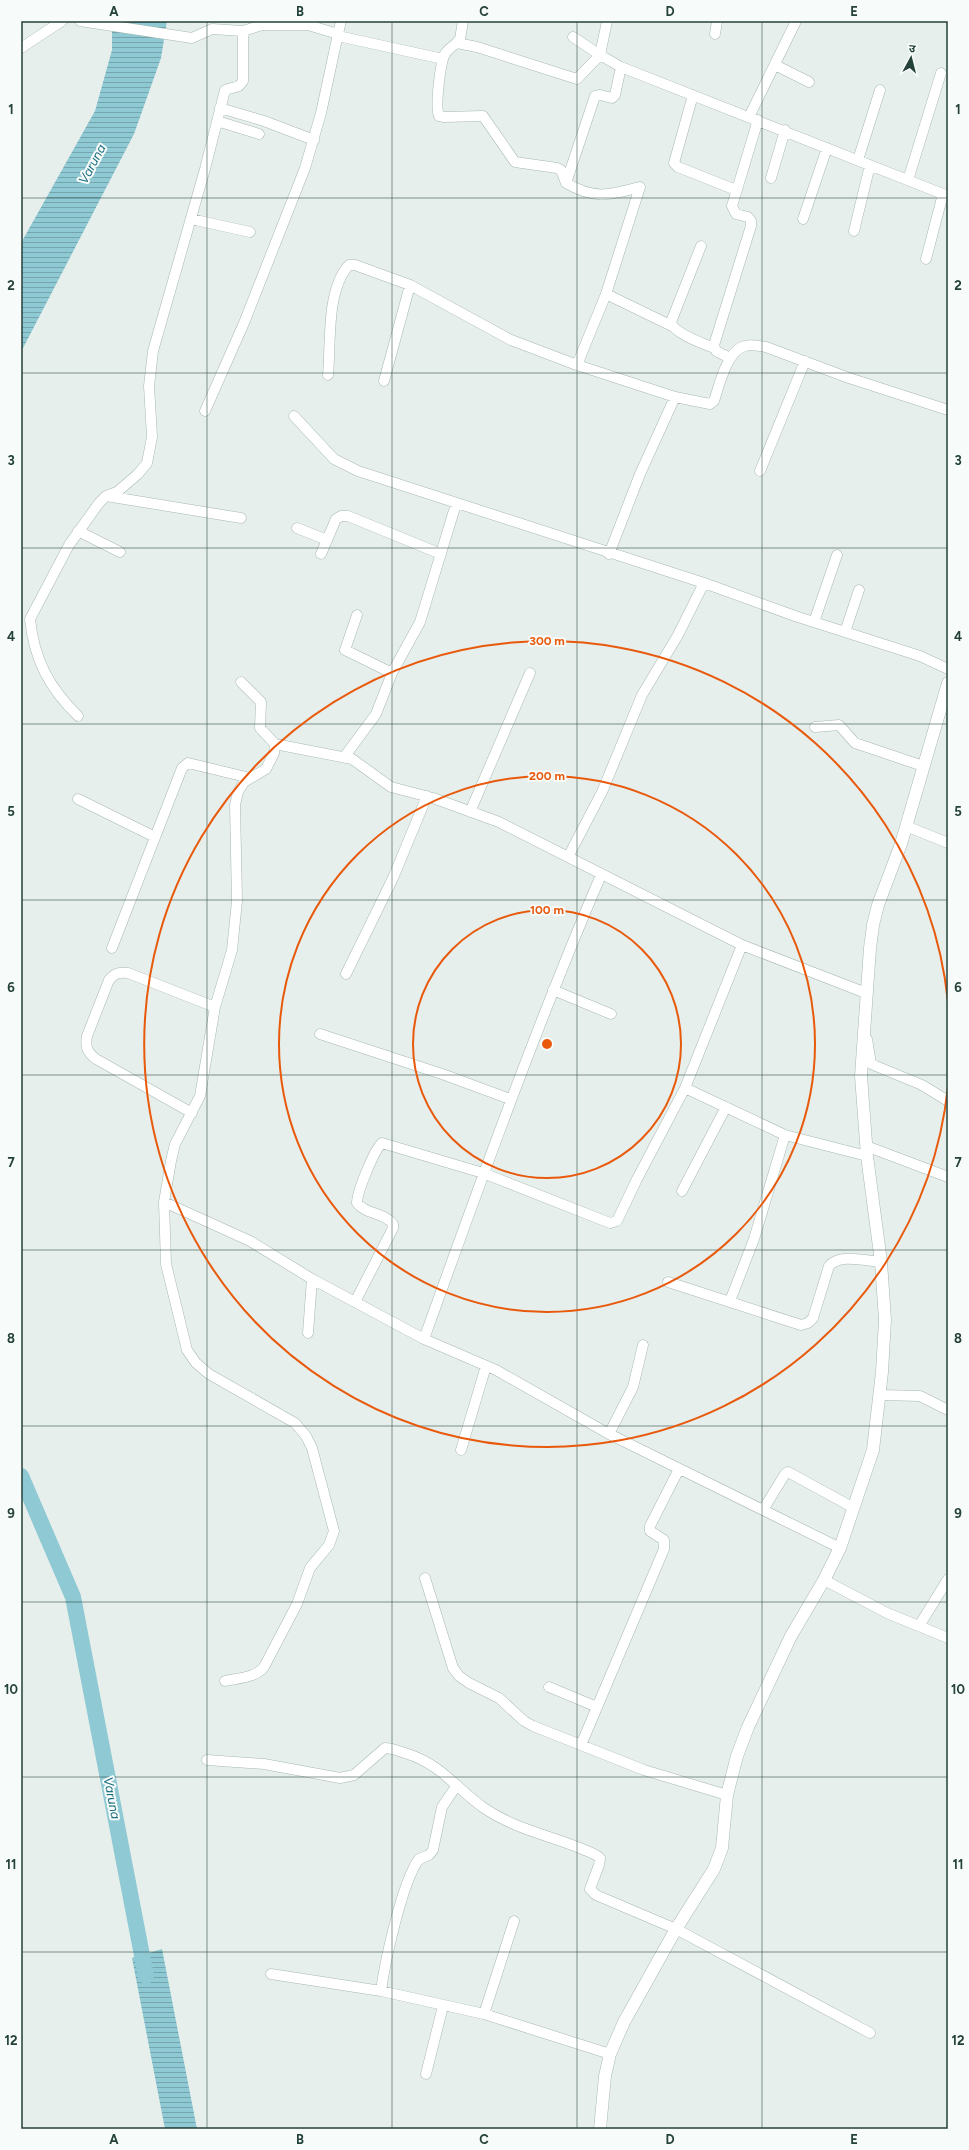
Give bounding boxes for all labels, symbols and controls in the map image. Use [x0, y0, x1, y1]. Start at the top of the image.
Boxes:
text: A [109, 4, 119, 19]
text: B [296, 4, 304, 19]
text: C [479, 4, 489, 19]
text: D [665, 4, 675, 19]
text: E [850, 4, 858, 19]
north arrow [891, 38, 931, 78]
text: उ [908, 42, 917, 55]
text: 1 [8, 102, 14, 117]
text: 1 [955, 102, 961, 117]
water label: Varuna [75, 141, 109, 186]
text: 2 [7, 278, 15, 293]
text: 2 [954, 278, 962, 293]
text: 3 [7, 453, 15, 468]
text: 3 [954, 453, 962, 468]
text: 4 [7, 629, 15, 644]
text: 4 [954, 629, 962, 644]
text: 300 m [529, 634, 565, 648]
text: 200 m [529, 769, 565, 783]
text: 5 [7, 804, 15, 819]
text: 5 [954, 804, 962, 819]
text: 100 m [530, 903, 564, 917]
text: 6 [7, 980, 15, 995]
text: 6 [954, 980, 962, 995]
centre of rings [540, 1037, 554, 1051]
text: 7 [7, 1155, 15, 1170]
text: 7 [954, 1155, 962, 1170]
text: 8 [7, 1331, 15, 1346]
text: 8 [954, 1331, 962, 1346]
text: 9 [7, 1506, 15, 1521]
text: 9 [954, 1506, 962, 1521]
text: 10 [4, 1682, 18, 1697]
text: 10 [951, 1682, 965, 1697]
water label: Varuna [101, 1776, 124, 1821]
text: 11 [6, 1857, 16, 1872]
text: 11 [953, 1857, 963, 1872]
text: 12 [4, 2033, 18, 2048]
text: 12 [951, 2033, 965, 2048]
text: A [109, 2132, 119, 2147]
text: B [296, 2132, 304, 2147]
text: C [479, 2132, 489, 2147]
text: D [665, 2132, 675, 2147]
text: E [850, 2132, 858, 2147]

